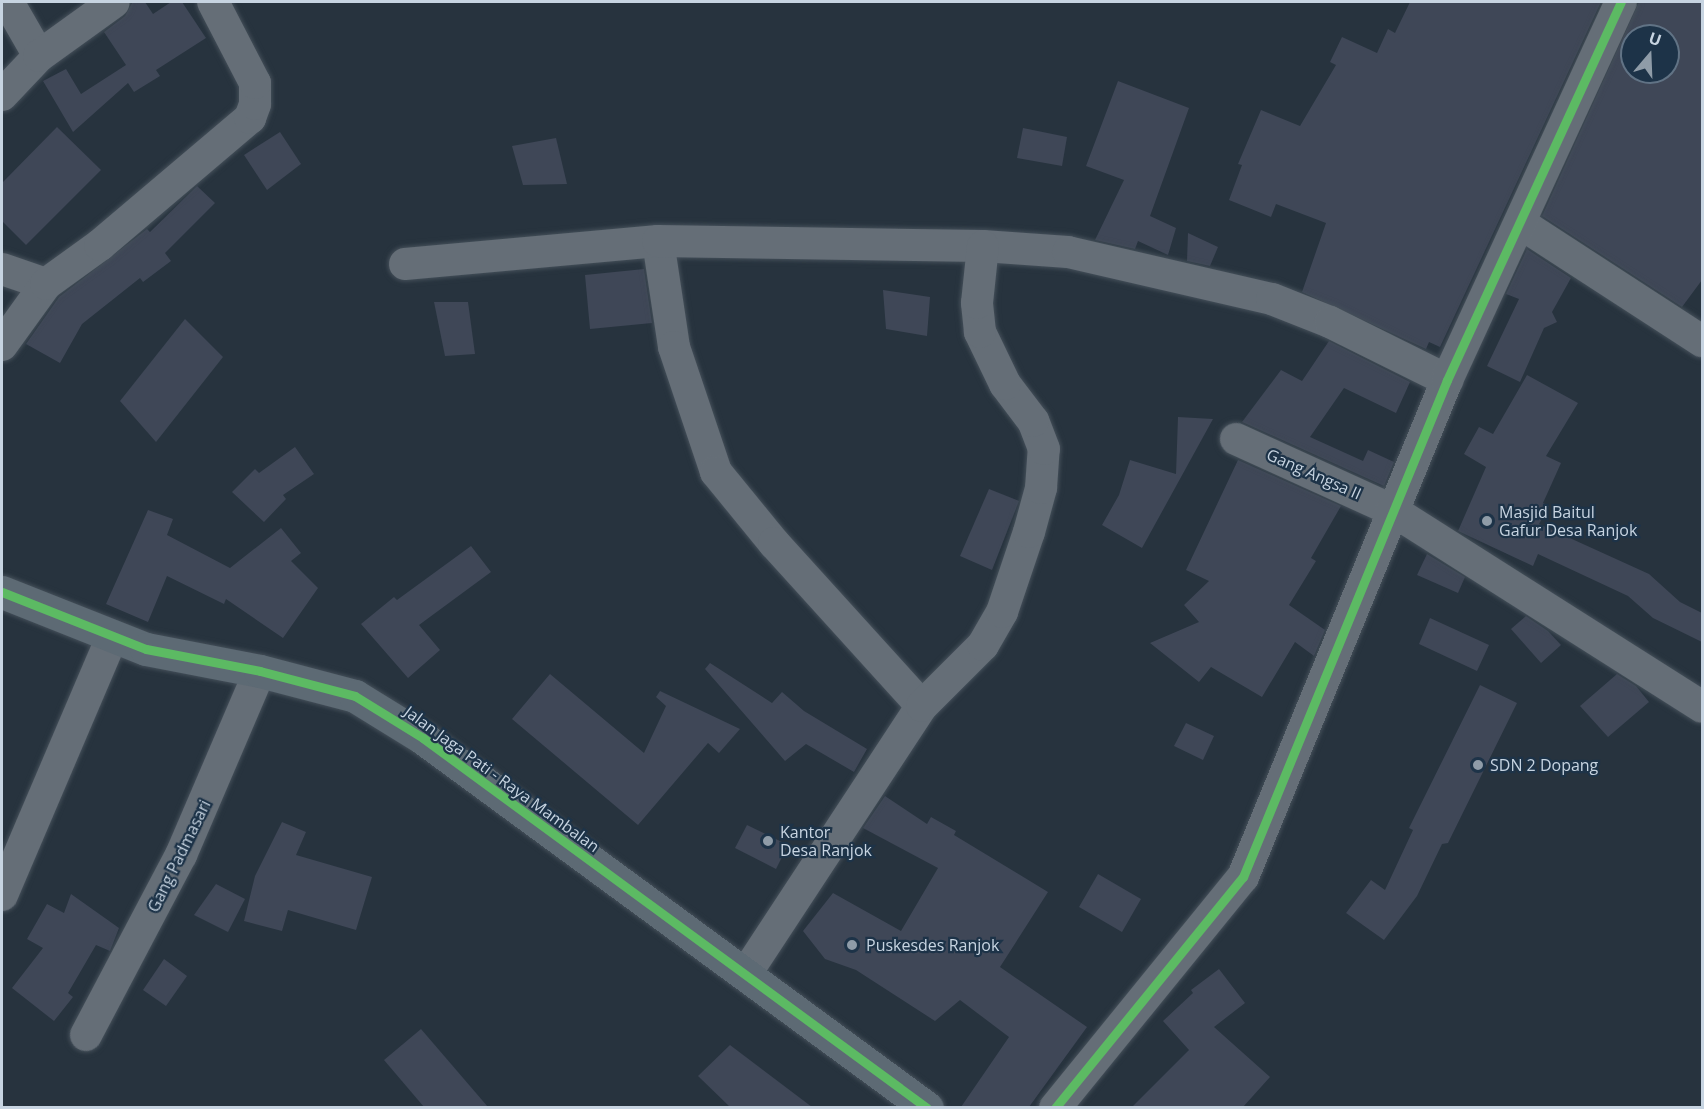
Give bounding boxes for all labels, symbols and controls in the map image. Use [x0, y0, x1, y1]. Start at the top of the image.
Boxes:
north arrow [1620, 24, 1680, 84]
text: U [1646, 27, 1665, 51]
street label: Gang Angsa II [1264, 445, 1364, 503]
place label: Masjid Baitul Gafur Desa Ranjok [1499, 502, 1637, 540]
marker: Masjid Baitul Gafur Desa Ranjok [1480, 514, 1494, 528]
street label: Jalan Jaga Pati - Raya Mambalan [401, 702, 603, 856]
place label: SDN 2 Dopang [1490, 755, 1598, 775]
marker: SDN 2 Dopang [1471, 758, 1485, 772]
street label: Gang Padmasari [144, 797, 214, 915]
place label: Kantor Desa Ranjok [780, 822, 872, 860]
marker: Kantor Desa Ranjok [761, 834, 775, 848]
place label: Puskesdes Ranjok [866, 935, 999, 955]
marker: Puskesdes Ranjok [843, 936, 861, 954]

